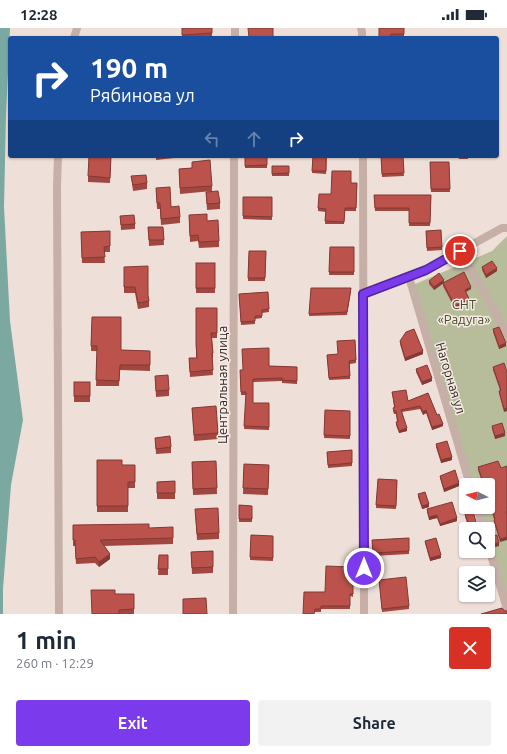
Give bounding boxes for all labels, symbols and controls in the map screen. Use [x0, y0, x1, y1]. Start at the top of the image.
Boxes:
text: 12:28 [20, 6, 58, 23]
icon: right [24, 52, 76, 104]
text: 190 m [90, 52, 168, 83]
text: Рябинова ул [90, 85, 195, 105]
icon: left [201, 128, 223, 150]
icon: ahead [243, 128, 265, 150]
icon: right [285, 128, 307, 150]
pin [443, 234, 477, 268]
icon: arrive [449, 240, 471, 262]
park label: СНТ «Радуга» [438, 297, 490, 326]
street label: Центральная улица [215, 326, 229, 444]
street label: Нагорная ул [433, 341, 469, 415]
north arrow [459, 478, 495, 514]
map controls [459, 478, 495, 602]
button: search [459, 522, 495, 558]
position arrow [343, 547, 385, 589]
button: layers [459, 566, 495, 602]
text: 1 min [16, 627, 77, 654]
button: close [449, 627, 491, 669]
text: 260 m · 12:29 [16, 656, 94, 670]
button: Exit [16, 700, 250, 746]
button: Share [258, 700, 491, 746]

